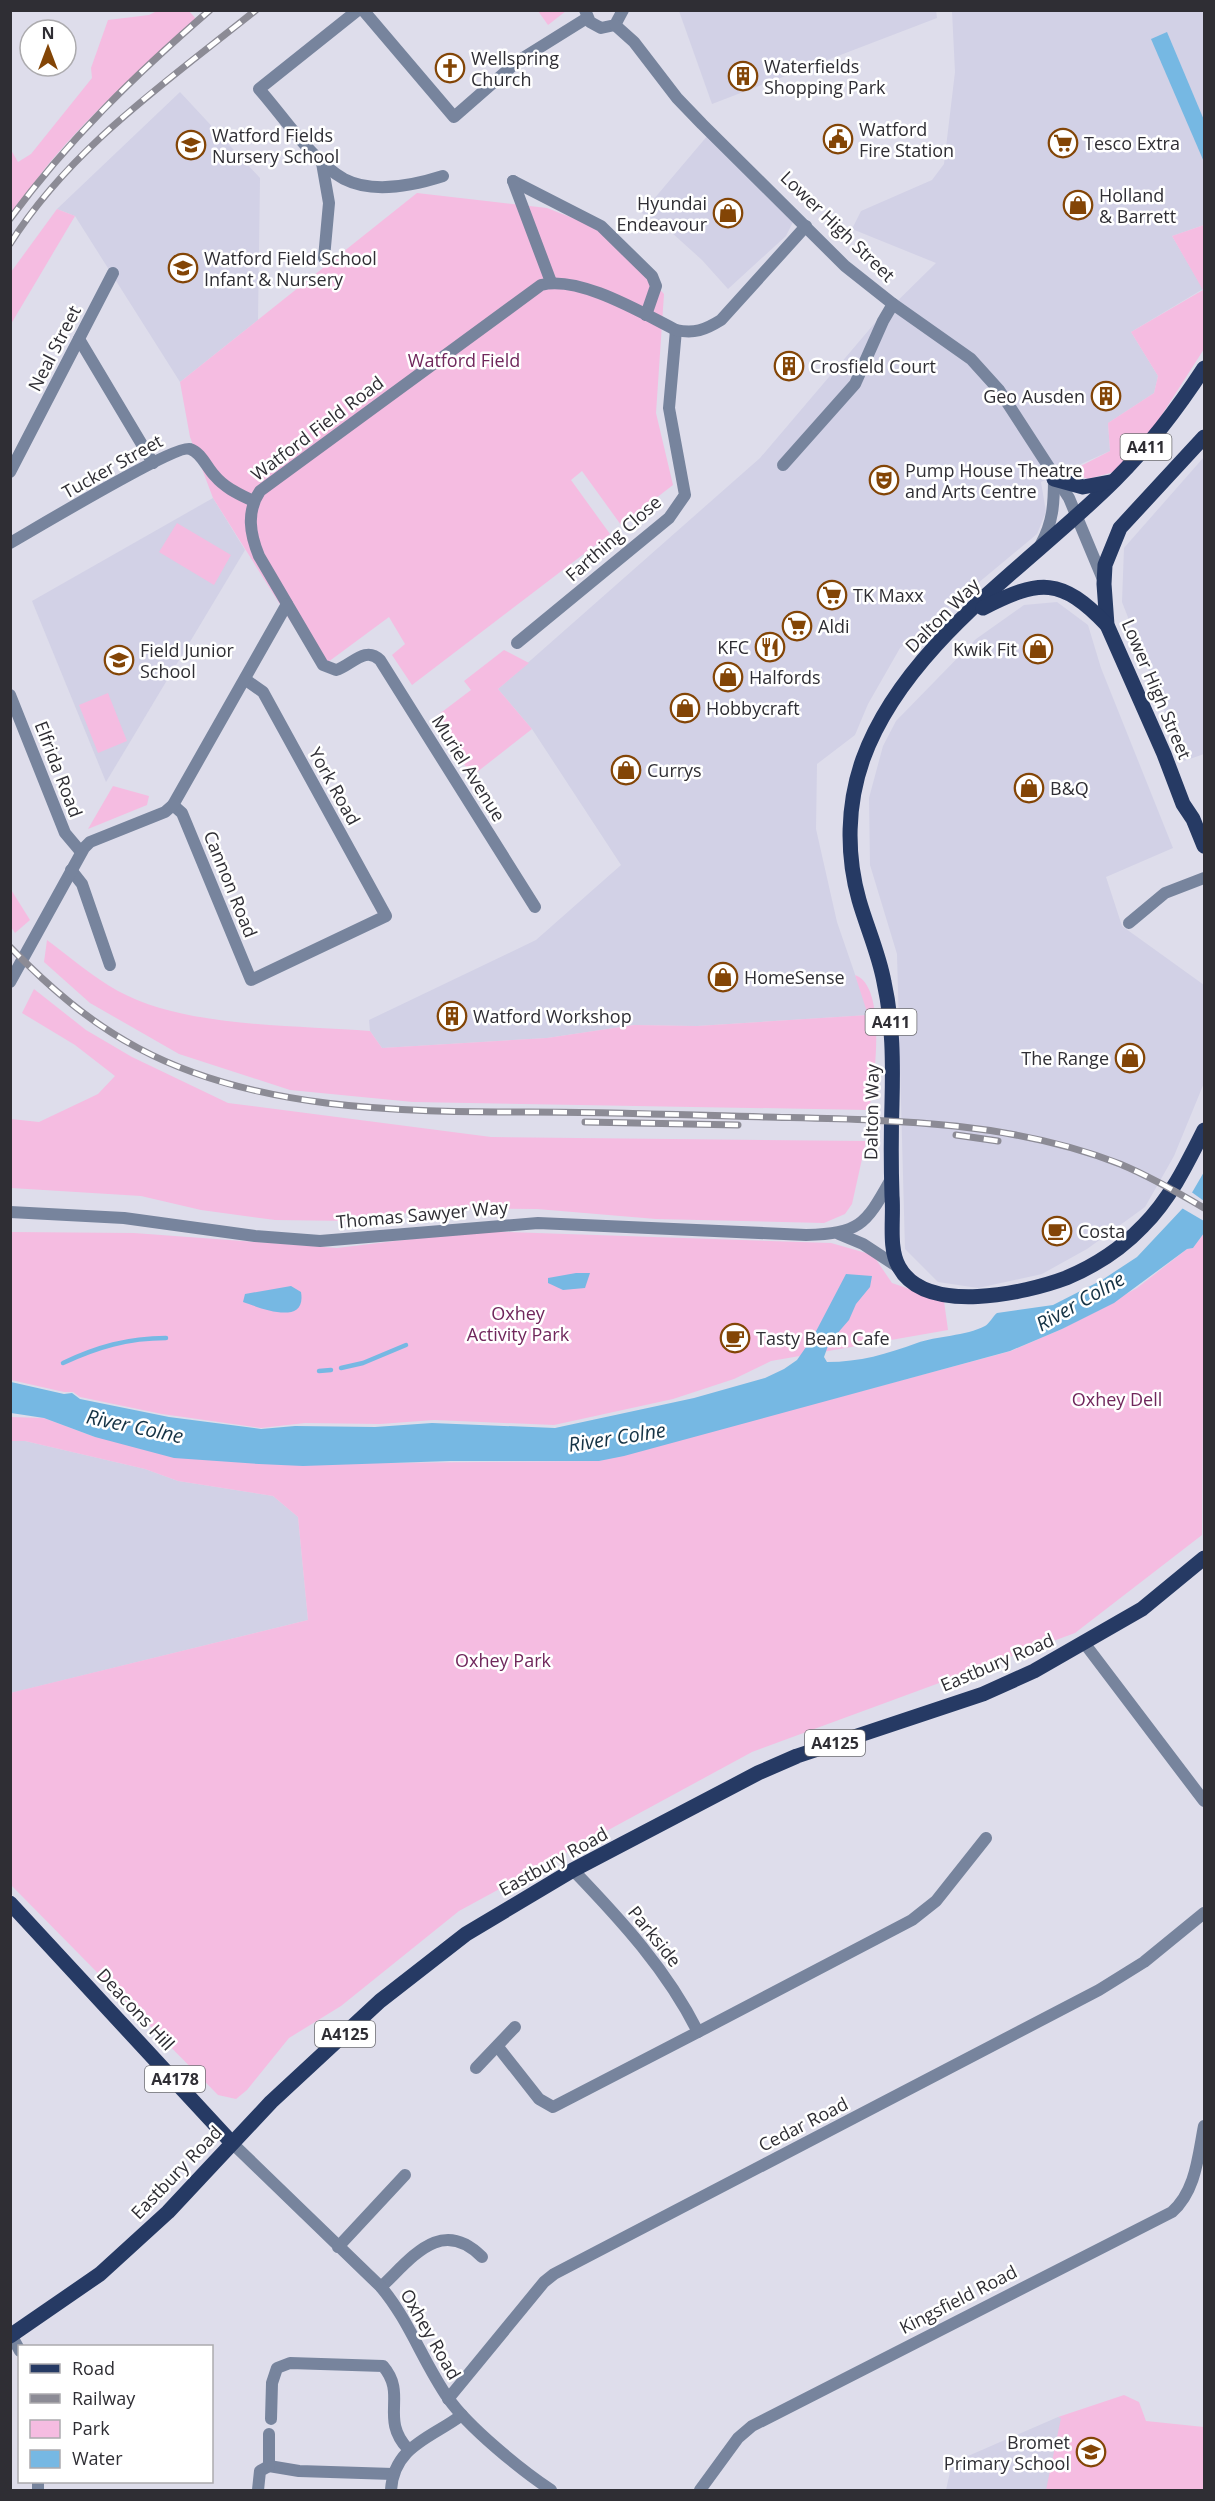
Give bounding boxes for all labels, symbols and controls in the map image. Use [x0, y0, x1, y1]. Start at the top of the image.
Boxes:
north arrow [18, 18, 78, 78]
text: N [41, 22, 55, 44]
place label: Wellspring Church [471, 46, 559, 91]
church icon: Wellspring Church [434, 52, 466, 84]
place label: Waterfields Shopping Park [764, 54, 886, 99]
building icon: Waterfields Shopping Park [727, 60, 759, 92]
place label: Watford Fire Station [859, 117, 954, 162]
place label: Watford Fields Nursery School [212, 123, 339, 168]
public building icon: Watford Fire Station [822, 123, 854, 155]
supermarket icon: Tesco Extra [1047, 127, 1079, 159]
school or university icon: Watford Fields Nursery School [175, 129, 207, 161]
place label: Tesco Extra [1084, 131, 1180, 155]
street label: Lower High Street [776, 165, 900, 287]
place label: Holland & Barrett [1099, 183, 1176, 228]
shop icon: Holland & Barrett [1062, 189, 1094, 221]
place label: Hyundai Endeavour [617, 191, 708, 236]
shop icon: Hyundai Endeavour [712, 197, 744, 229]
place label: Watford Field School Infant & Nursery [204, 246, 377, 291]
school or university icon: Watford Field School Infant & Nursery [167, 252, 199, 284]
street label: Neal Street [22, 301, 86, 395]
park label: Watford Field [408, 348, 520, 372]
building icon: Crosfield Court [773, 350, 805, 382]
place label: Crosfield Court [810, 354, 936, 378]
street label: Watford Field Road [246, 370, 388, 486]
building icon: Geo Ausden [1090, 380, 1122, 412]
place label: Geo Ausden [983, 384, 1085, 408]
street label: Tucker Street [57, 428, 167, 504]
road number: A411 [1120, 434, 1172, 460]
place label: Pump House Theatre and Arts Centre [905, 458, 1083, 503]
theatre icon: Pump House Theatre and Arts Centre [868, 464, 900, 496]
street label: Farthing Close [560, 490, 666, 586]
street label: Dalton Way [899, 572, 985, 658]
supermarket icon: TK Maxx [816, 579, 848, 611]
place label: TK Maxx [853, 583, 924, 607]
supermarket icon: Aldi [781, 610, 813, 642]
place label: Aldi [818, 614, 849, 638]
street label: Lower High Street [1117, 615, 1197, 763]
restaurant icon: KFC [754, 631, 786, 663]
shop icon: Kwik Fit [1022, 633, 1054, 665]
place label: KFC [717, 635, 749, 659]
place label: Kwik Fit [953, 637, 1017, 661]
place label: Field Junior School [140, 638, 234, 683]
school or university icon: Field Junior School [103, 644, 135, 676]
shop icon: Halfords [712, 661, 744, 693]
place label: Halfords [749, 665, 821, 689]
shop icon: Hobbycraft [669, 692, 701, 724]
place label: Hobbycraft [706, 696, 800, 720]
street label: Muriel Avenue [427, 710, 511, 826]
street label: Elfrida Road [30, 717, 88, 821]
street label: York Road [304, 743, 366, 829]
shop icon: Currys [610, 754, 642, 786]
place label: Currys [647, 758, 702, 782]
shop icon: B&Q [1013, 772, 1045, 804]
place label: B&Q [1050, 776, 1089, 800]
street label: Cannon Road [199, 827, 263, 941]
shop icon: HomeSense [707, 961, 739, 993]
place label: HomeSense [744, 965, 845, 989]
building icon: Watford Workshop [436, 1000, 468, 1032]
place label: Watford Workshop [473, 1004, 632, 1028]
road number: A411 [866, 1009, 916, 1035]
shop icon: The Range [1114, 1042, 1146, 1074]
place label: The Range [1021, 1046, 1109, 1070]
street label: Dalton Way [858, 1063, 884, 1160]
street label: Thomas Sawyer Way [335, 1194, 510, 1233]
cafe icon: Costa [1041, 1215, 1073, 1247]
place label: Costa [1078, 1219, 1125, 1243]
water label: River Colne [1031, 1265, 1129, 1337]
park label: Oxhey Activity Park [467, 1301, 570, 1346]
cafe icon: Tasty Bean Cafe [719, 1322, 751, 1354]
place label: Tasty Bean Cafe [756, 1326, 890, 1350]
park label: Oxhey Dell [1072, 1387, 1162, 1411]
water label: River Colne [84, 1403, 186, 1449]
water label: River Colne [566, 1416, 668, 1458]
street label: Eastbury Road [937, 1627, 1057, 1697]
park label: Oxhey Park [455, 1648, 551, 1672]
road number: A4125 [805, 1730, 865, 1756]
street label: Eastbury Road [494, 1821, 612, 1901]
street label: Parkside [623, 1901, 687, 1971]
street label: Deacons Hill [92, 1963, 180, 2055]
road number: A4125 [315, 2021, 375, 2047]
road number: A4178 [145, 2066, 205, 2092]
street label: Cedar Road [754, 2091, 852, 2157]
street label: Eastbury Road [125, 2120, 227, 2224]
street label: Kingsfield Road [895, 2259, 1021, 2339]
street label: Oxhey Road [395, 2284, 467, 2384]
legend [18, 2345, 213, 2483]
text: Road [72, 2356, 115, 2380]
text: Railway [72, 2386, 136, 2410]
text: Park [72, 2416, 110, 2440]
place label: Bromet Primary School [944, 2430, 1070, 2475]
school or university icon: Bromet Primary School [1075, 2436, 1107, 2468]
text: Water [72, 2446, 123, 2470]

